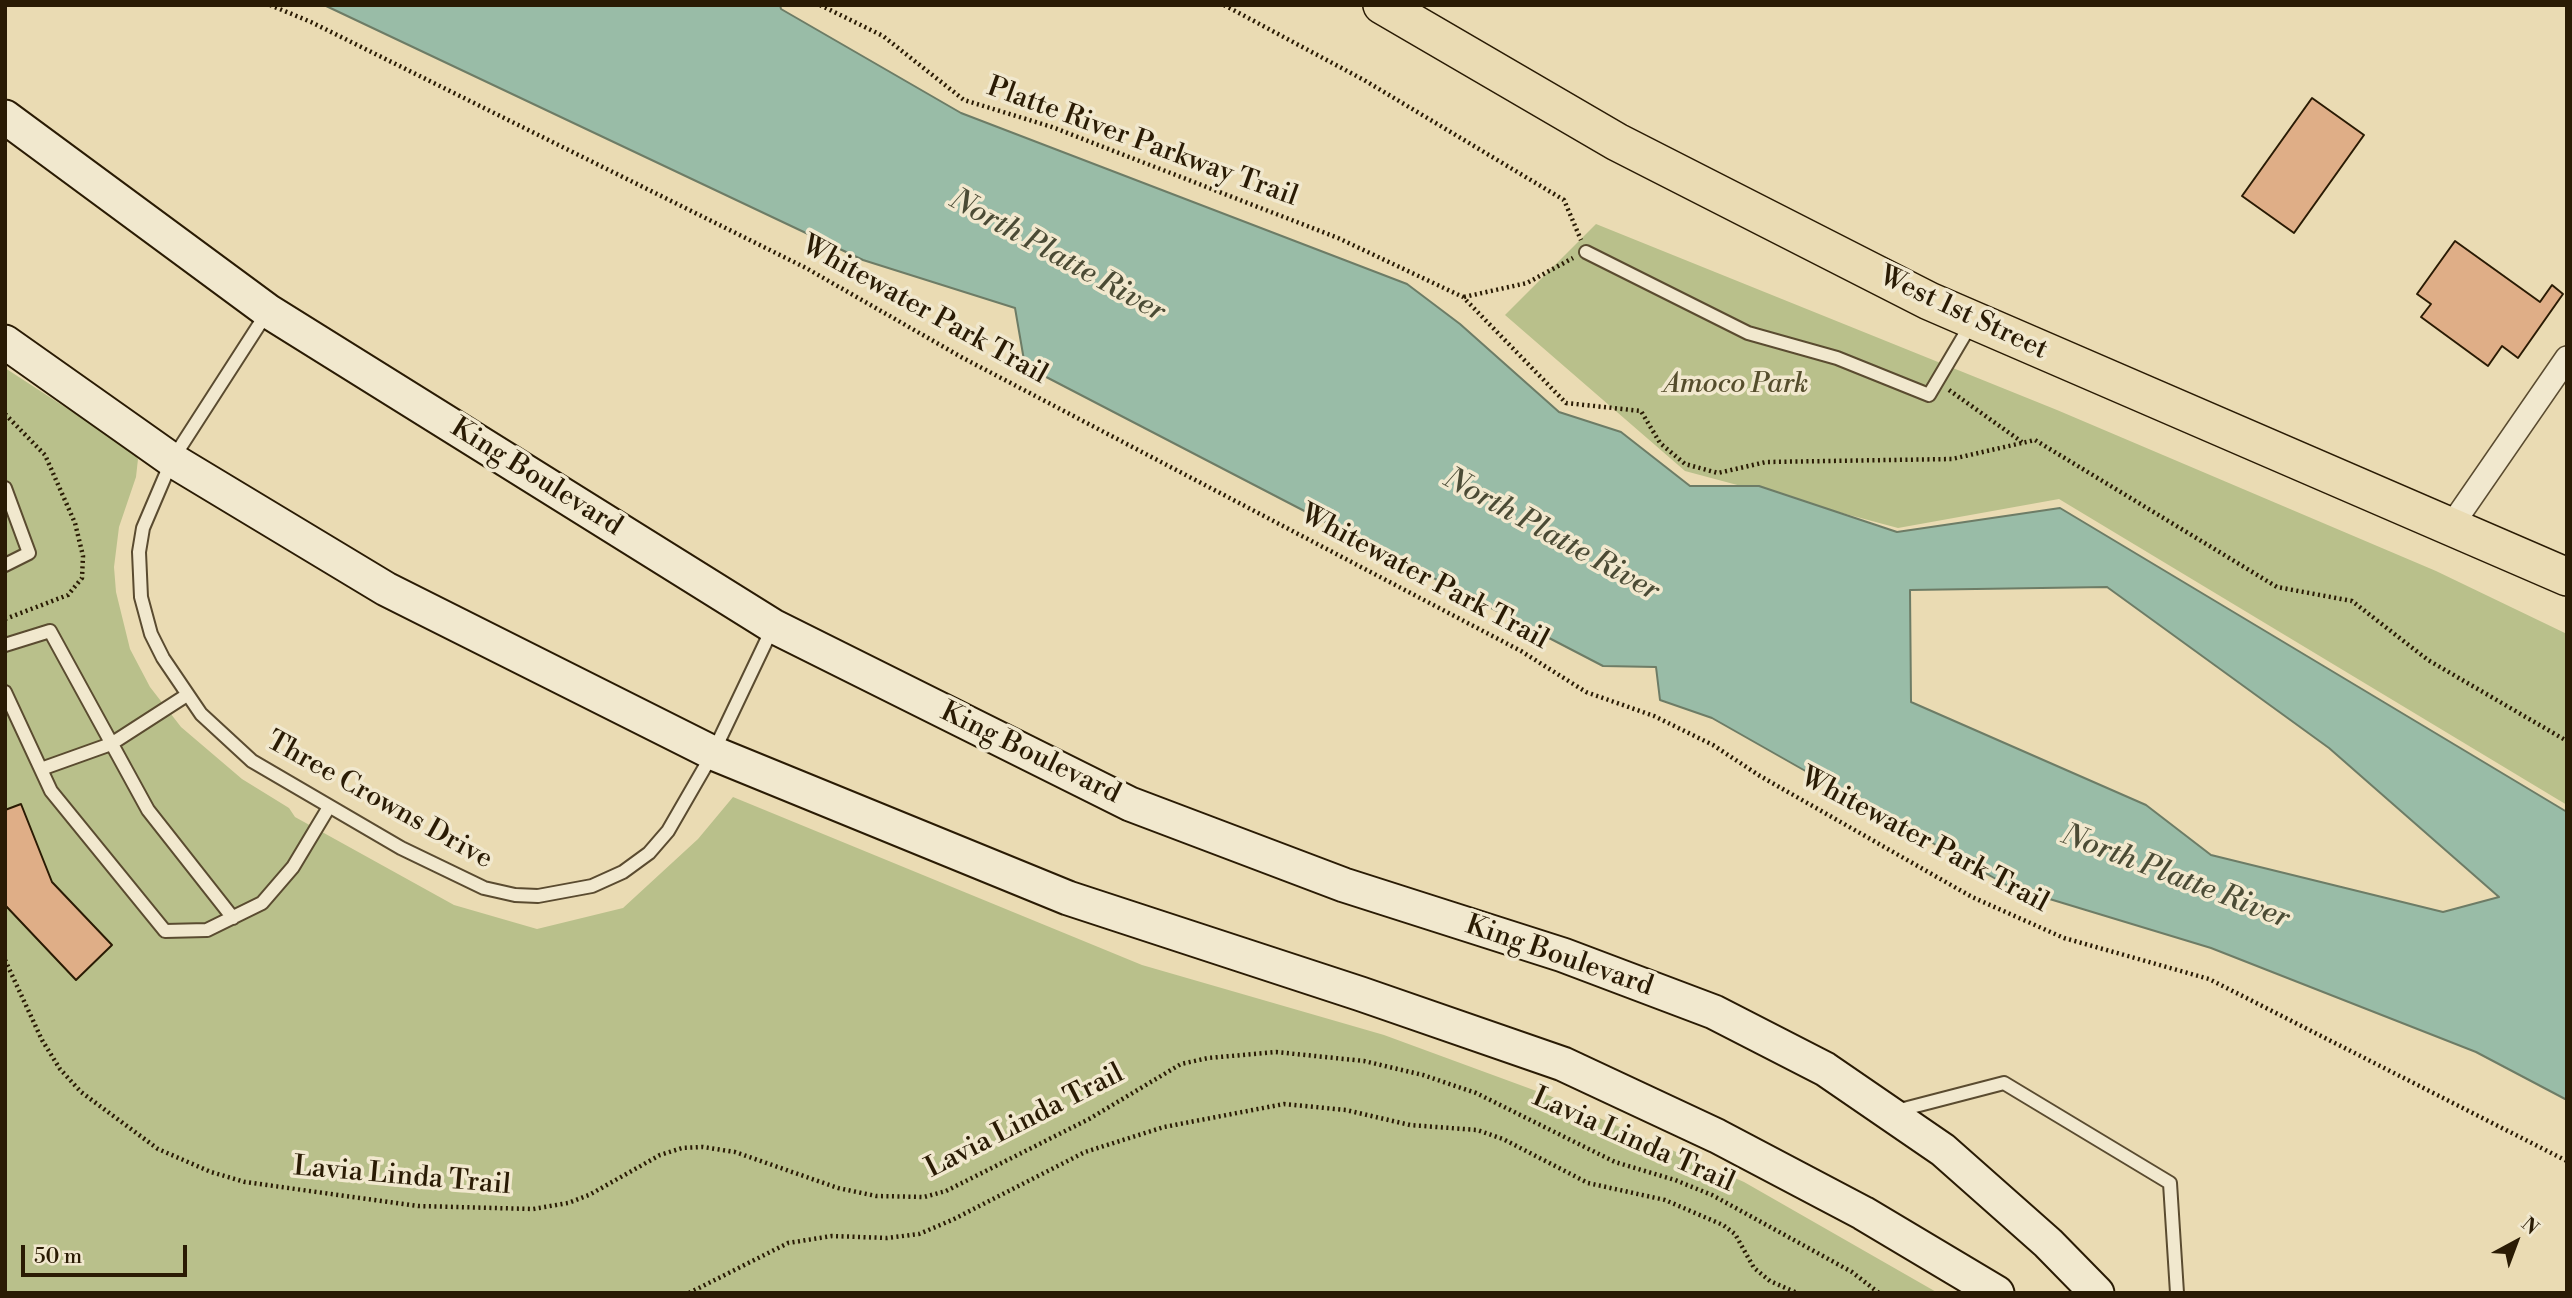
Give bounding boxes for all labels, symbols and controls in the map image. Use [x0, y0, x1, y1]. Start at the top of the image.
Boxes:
street label: Platte River Parkway Trail [982, 71, 1302, 215]
water label: North Platte River [943, 183, 1171, 331]
street label: Whitewater Park Trail [795, 229, 1053, 393]
street label: West 1st Street [1873, 260, 2053, 368]
park label: Amoco Park [1664, 368, 1808, 402]
street label: King Boulevard [444, 412, 628, 544]
water label: North Platte River [1437, 462, 1665, 610]
street label: Whitewater Park Trail [1294, 498, 1554, 658]
street label: King Boulevard [935, 696, 1125, 812]
street label: Three Crowns Drive [260, 725, 498, 877]
street label: Whitewater Park Trail [1794, 761, 2054, 921]
water label: North Platte River [2056, 818, 2294, 938]
street label: King Boulevard [1461, 909, 1657, 1005]
street label: Lavia Linda Trail [920, 1058, 1130, 1186]
street label: Lavia Linda Trail [1527, 1081, 1739, 1201]
street label: Lavia Linda Trail [292, 1151, 512, 1203]
north arrow [2481, 1207, 2551, 1277]
text: N [2516, 1212, 2543, 1240]
scale bar [24, 1232, 191, 1276]
text: 50 m [34, 1244, 82, 1270]

